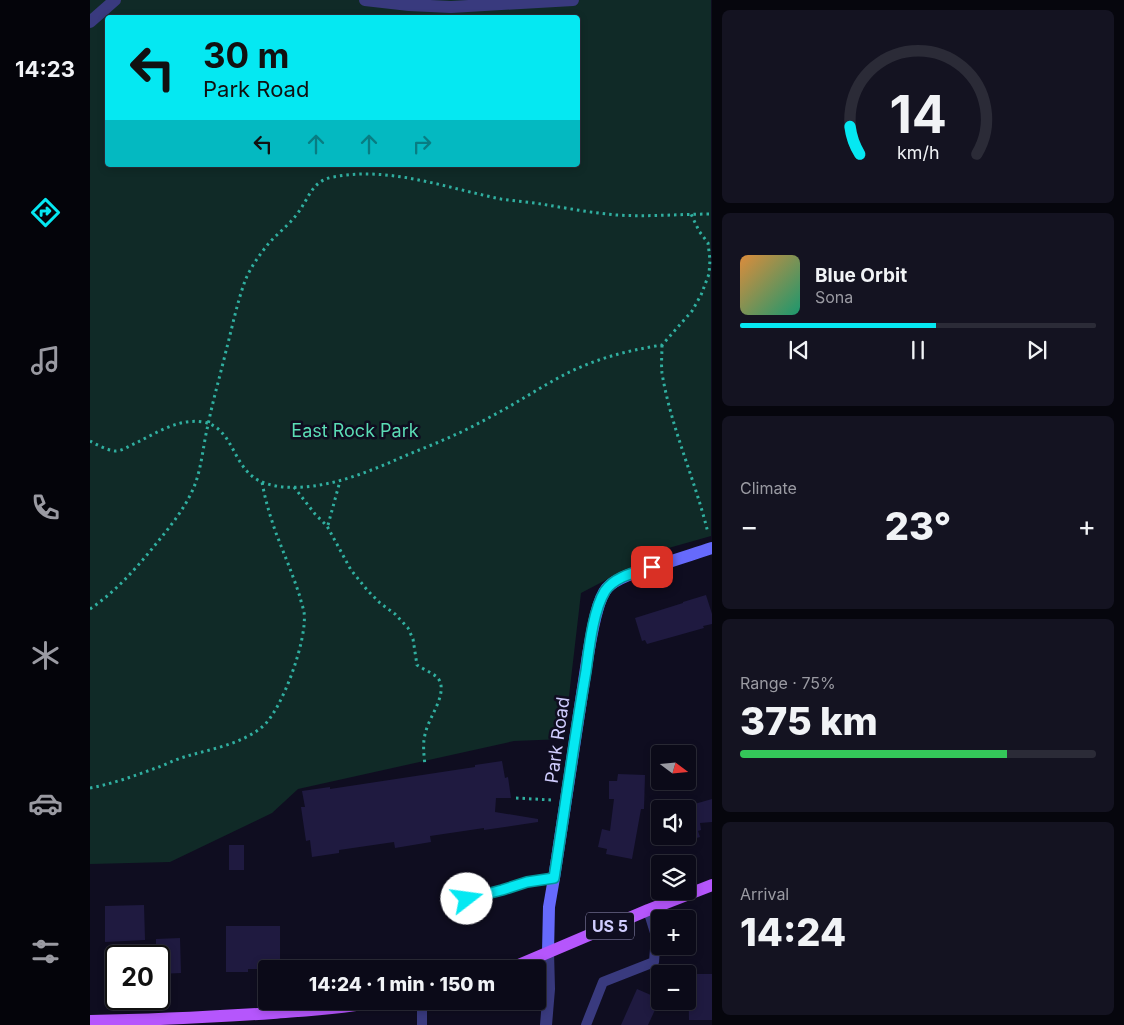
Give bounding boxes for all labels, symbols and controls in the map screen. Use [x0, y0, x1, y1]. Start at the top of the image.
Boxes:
text: 30 m [203, 34, 289, 76]
icon: left [120, 35, 185, 100]
text: 14:23 [15, 56, 75, 82]
text: Park Road [203, 76, 309, 102]
text: 14 [889, 83, 947, 146]
icon: left [249, 130, 277, 158]
icon: ahead [302, 130, 330, 158]
icon: ahead [355, 130, 383, 158]
icon: right [408, 130, 436, 158]
text: km/h [897, 142, 939, 163]
icon: directions [28, 195, 63, 230]
text: Blue Orbit [815, 264, 907, 287]
text: Sona [815, 287, 853, 307]
icon: previous [785, 336, 813, 364]
icon: pause [904, 336, 932, 364]
icon: next [1023, 336, 1051, 364]
icon: music [28, 343, 63, 378]
park label: East Rock Park [291, 420, 419, 441]
text: Climate [740, 478, 797, 498]
icon: phone [28, 490, 63, 525]
text: 23° [885, 503, 951, 549]
text: − [740, 509, 759, 543]
text: + [1077, 509, 1096, 543]
pin [631, 546, 673, 588]
icon: arrive [638, 553, 666, 581]
icon: climate [28, 638, 63, 673]
text: Range · 75% [740, 673, 836, 693]
street label: Park Road [541, 695, 573, 785]
text: 375 km [740, 698, 878, 744]
north arrow [651, 745, 696, 790]
map controls [651, 745, 696, 1010]
icon: car [28, 786, 63, 821]
button: sound [651, 800, 696, 845]
button: layers [651, 855, 696, 900]
position arrow [440, 872, 492, 924]
text: Arrival [740, 884, 789, 904]
text: 14:24 [740, 909, 846, 955]
button: + [651, 910, 696, 955]
road number: US 5 [586, 912, 634, 939]
icon: filters [28, 934, 63, 969]
speed limit sign: 20 [105, 945, 170, 1010]
button: − [651, 965, 696, 1010]
text: 14:24 · 1 min · 150 m [309, 973, 495, 996]

